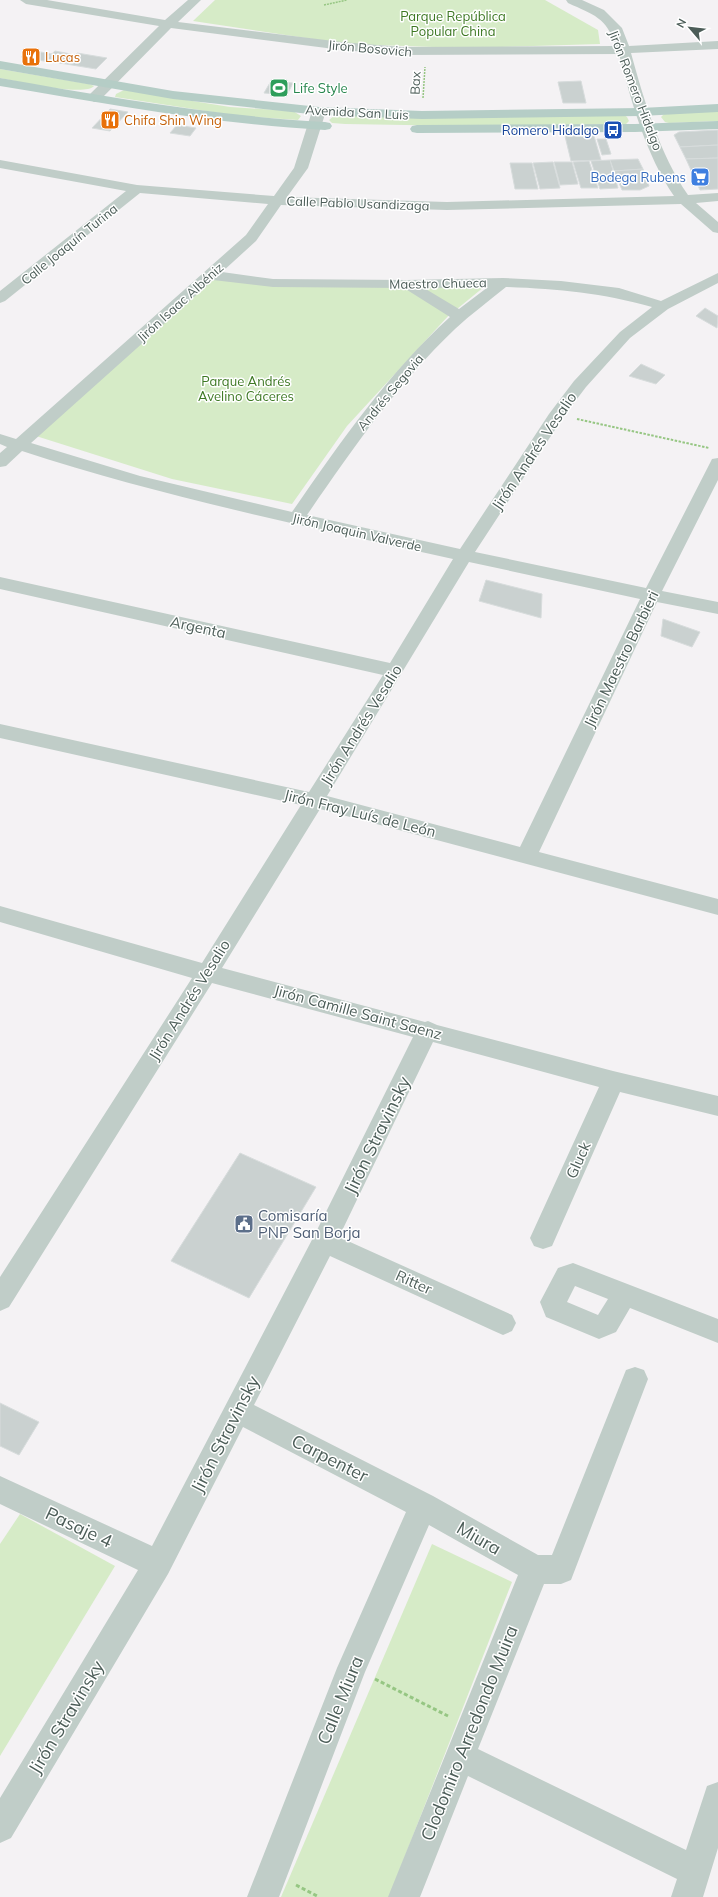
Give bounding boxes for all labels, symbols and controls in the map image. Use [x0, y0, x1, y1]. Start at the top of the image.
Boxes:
park label: Parque República Popular China [400, 8, 506, 39]
north arrow [670, 8, 710, 48]
text: N [673, 16, 689, 30]
street label: Jirón Romero Hidalgo [606, 28, 666, 152]
street label: Jirón Bosovich [327, 36, 413, 60]
restaurant icon: Lucas [20, 46, 42, 68]
place label: Lucas [45, 49, 80, 65]
street label: Bax [406, 71, 424, 95]
sports icon: Life Style [268, 77, 290, 99]
place label: Life Style [293, 80, 348, 96]
street label: Avenida San Luis [305, 101, 409, 123]
restaurant icon: Chifa Shin Wing [99, 109, 121, 131]
place label: Chifa Shin Wing [124, 112, 222, 128]
bus stop icon: Romero Hidalgo [602, 119, 624, 141]
place label: Romero Hidalgo [502, 122, 599, 138]
supermarket icon: Bodega Rubens [689, 166, 711, 188]
place label: Bodega Rubens [590, 169, 686, 185]
street label: Calle Pablo Usandizaga [286, 193, 430, 213]
street label: Calle Joaquín Turina [17, 200, 121, 288]
street label: Jirón Isaac Albéniz [134, 259, 227, 345]
street label: Maestro Chueca [389, 274, 487, 292]
street label: Andrés Segovia [353, 351, 427, 433]
park label: Parque Andrés Avelino Cáceres [198, 373, 294, 404]
street label: Jirón Andrés Vesalio [487, 388, 581, 514]
street label: Jirón Joaquin Valverde [291, 509, 423, 555]
street label: Jirón Maestro Barbieri [580, 587, 662, 731]
street label: Argenta [168, 612, 228, 642]
street label: Jirón Andrés Vesalio [316, 661, 406, 789]
street label: Jirón Fray Luís de León [282, 785, 438, 841]
street label: Jirón Andrés Vesalio [144, 936, 234, 1064]
street label: Jirón Camille Saint Saenz [272, 980, 444, 1044]
street label: Jirón Stravinsky [338, 1072, 416, 1198]
street label: Gluck [562, 1138, 595, 1181]
place label: Comisaría PNP San Borja [258, 1206, 360, 1242]
public building icon: Comisaría PNP San Borja [233, 1213, 255, 1235]
street label: Ritter [393, 1266, 436, 1299]
street label: Jirón Stravinsky [186, 1371, 265, 1497]
street label: Carpenter [288, 1429, 373, 1487]
street label: Pasaje 4 [42, 1501, 116, 1553]
street label: Miura [453, 1516, 505, 1560]
street label: Clodomiro Arredondo Muira [415, 1622, 523, 1844]
street label: Calle Miura [312, 1652, 368, 1748]
street label: Jirón Stravinsky [23, 1656, 109, 1778]

